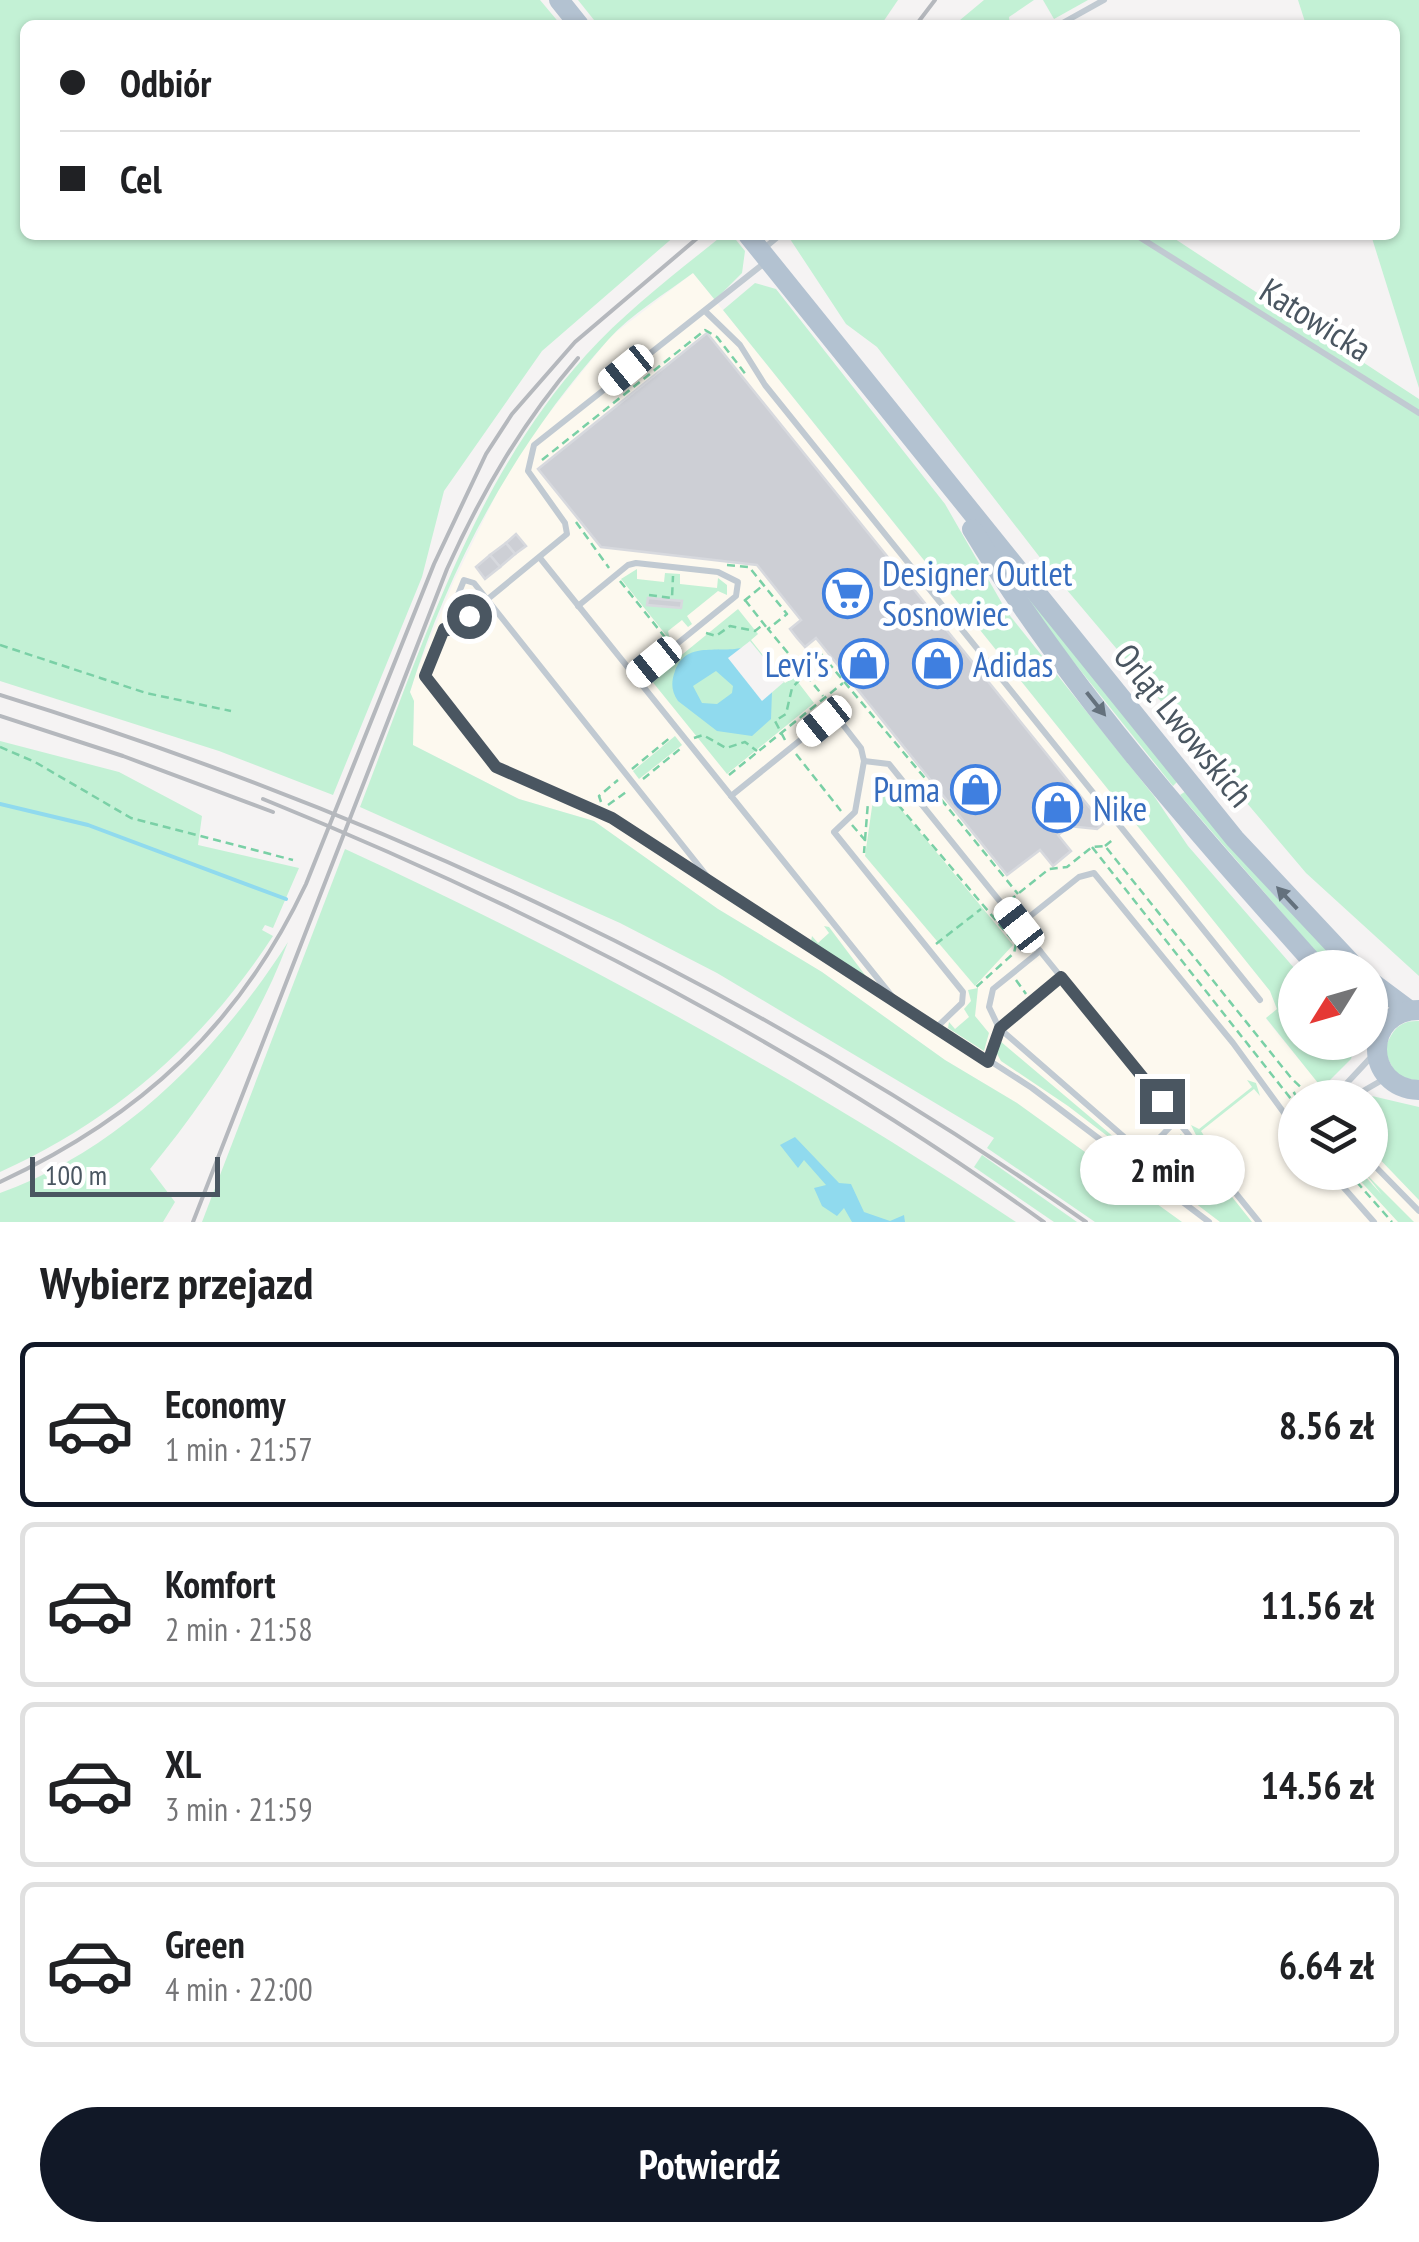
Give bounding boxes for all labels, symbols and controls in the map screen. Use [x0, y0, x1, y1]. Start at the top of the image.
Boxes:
text: Odbiór [120, 58, 211, 107]
text: Cel [120, 154, 162, 203]
street label: Katowicka [1252, 267, 1380, 371]
car [593, 339, 659, 401]
place label: Designer Outlet Sosnowiec [882, 550, 1073, 636]
supermarket icon: Designer Outlet Sosnowiec [821, 567, 873, 619]
route start [447, 594, 492, 639]
car [621, 631, 687, 693]
street label: Orląt Lwowskich [1104, 634, 1264, 816]
shop icon: Levi's [838, 638, 890, 690]
shop icon: Adidas [912, 638, 964, 690]
place label: Levi's [765, 641, 829, 687]
place label: Adidas [973, 641, 1053, 687]
car [791, 690, 857, 752]
one-way arrow [1085, 691, 1106, 716]
shop icon: Puma [949, 763, 1001, 815]
place label: Puma [873, 766, 940, 812]
shop icon: Nike [1032, 782, 1084, 834]
place label: Nike [1093, 785, 1147, 831]
one-way arrow [1276, 887, 1299, 911]
car [989, 892, 1049, 958]
north arrow [1278, 950, 1388, 1060]
map controls [1278, 950, 1388, 1190]
route end [1140, 1079, 1185, 1124]
button: layers [1278, 1080, 1388, 1190]
callout: 2 min [1080, 1136, 1244, 1206]
text: 2 min [1130, 1149, 1195, 1191]
scale bar [30, 1152, 220, 1196]
text: 100 m [45, 1156, 107, 1193]
text: Wybierz przejazd [40, 1253, 313, 1311]
text: Economy [165, 1379, 285, 1428]
icon: car [45, 1380, 135, 1470]
text: 8.56 zł [1279, 1400, 1374, 1449]
text: 1 min · 21:57 [165, 1428, 313, 1470]
text: Komfort [165, 1559, 276, 1608]
icon: car [45, 1560, 135, 1650]
text: 11.56 zł [1261, 1580, 1374, 1629]
text: 2 min · 21:58 [165, 1608, 313, 1650]
text: XL [165, 1739, 201, 1788]
icon: car [45, 1740, 135, 1830]
text: 14.56 zł [1261, 1760, 1374, 1809]
text: 3 min · 21:59 [165, 1788, 313, 1830]
text: Green [165, 1919, 245, 1968]
icon: car [45, 1920, 135, 2010]
text: 6.64 zł [1279, 1940, 1374, 1989]
text: 4 min · 22:00 [165, 1968, 313, 2010]
button: Potwierdź [40, 2107, 1379, 2222]

